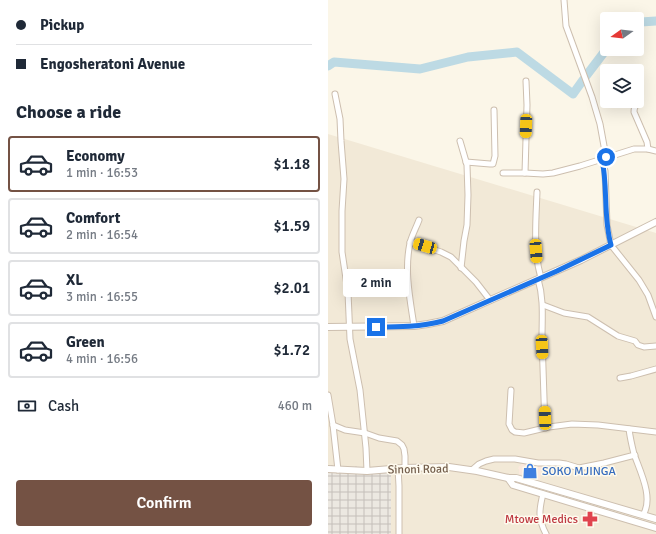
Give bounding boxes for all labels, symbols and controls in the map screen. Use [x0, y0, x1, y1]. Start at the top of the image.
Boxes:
north arrow [600, 12, 644, 56]
map controls [600, 12, 644, 108]
text: Pickup [40, 16, 84, 34]
text: Engosheratoni Avenue [40, 55, 185, 73]
button: layers [600, 64, 644, 108]
text: Choose a ride [16, 101, 121, 123]
car [520, 114, 532, 138]
icon: car [18, 146, 54, 182]
text: Economy [66, 147, 125, 165]
route start [597, 148, 615, 166]
text: $1.18 [273, 155, 310, 173]
text: 1 min · 16:53 [66, 165, 138, 181]
icon: car [18, 208, 54, 244]
text: Comfort [66, 209, 120, 227]
text: $1.59 [273, 217, 310, 235]
text: 2 min · 16:54 [66, 227, 138, 243]
car [412, 237, 438, 255]
car [529, 239, 543, 263]
callout: 2 min [343, 269, 409, 297]
icon: car [18, 270, 54, 306]
text: XL [66, 271, 83, 289]
text: 2 min [360, 275, 392, 291]
text: $2.01 [273, 279, 310, 297]
text: 3 min · 16:55 [66, 289, 138, 305]
route end [367, 318, 385, 336]
icon: car [18, 332, 54, 368]
text: Green [66, 333, 105, 351]
car [535, 335, 549, 359]
text: $1.72 [273, 341, 310, 359]
text: 4 min · 16:56 [66, 351, 138, 367]
icon: cash [16, 395, 38, 417]
text: Cash [48, 397, 79, 415]
text: 460 m [278, 398, 312, 414]
car [539, 406, 551, 430]
street label: Sinoni Road [387, 461, 449, 478]
shop icon: SOKO MJINGA [521, 462, 539, 480]
place label: SOKO MJINGA [542, 464, 617, 479]
button: Confirm [16, 480, 312, 526]
pharmacy icon: Mtowe Medics [581, 510, 599, 528]
place label: Mtowe Medics [505, 512, 578, 527]

